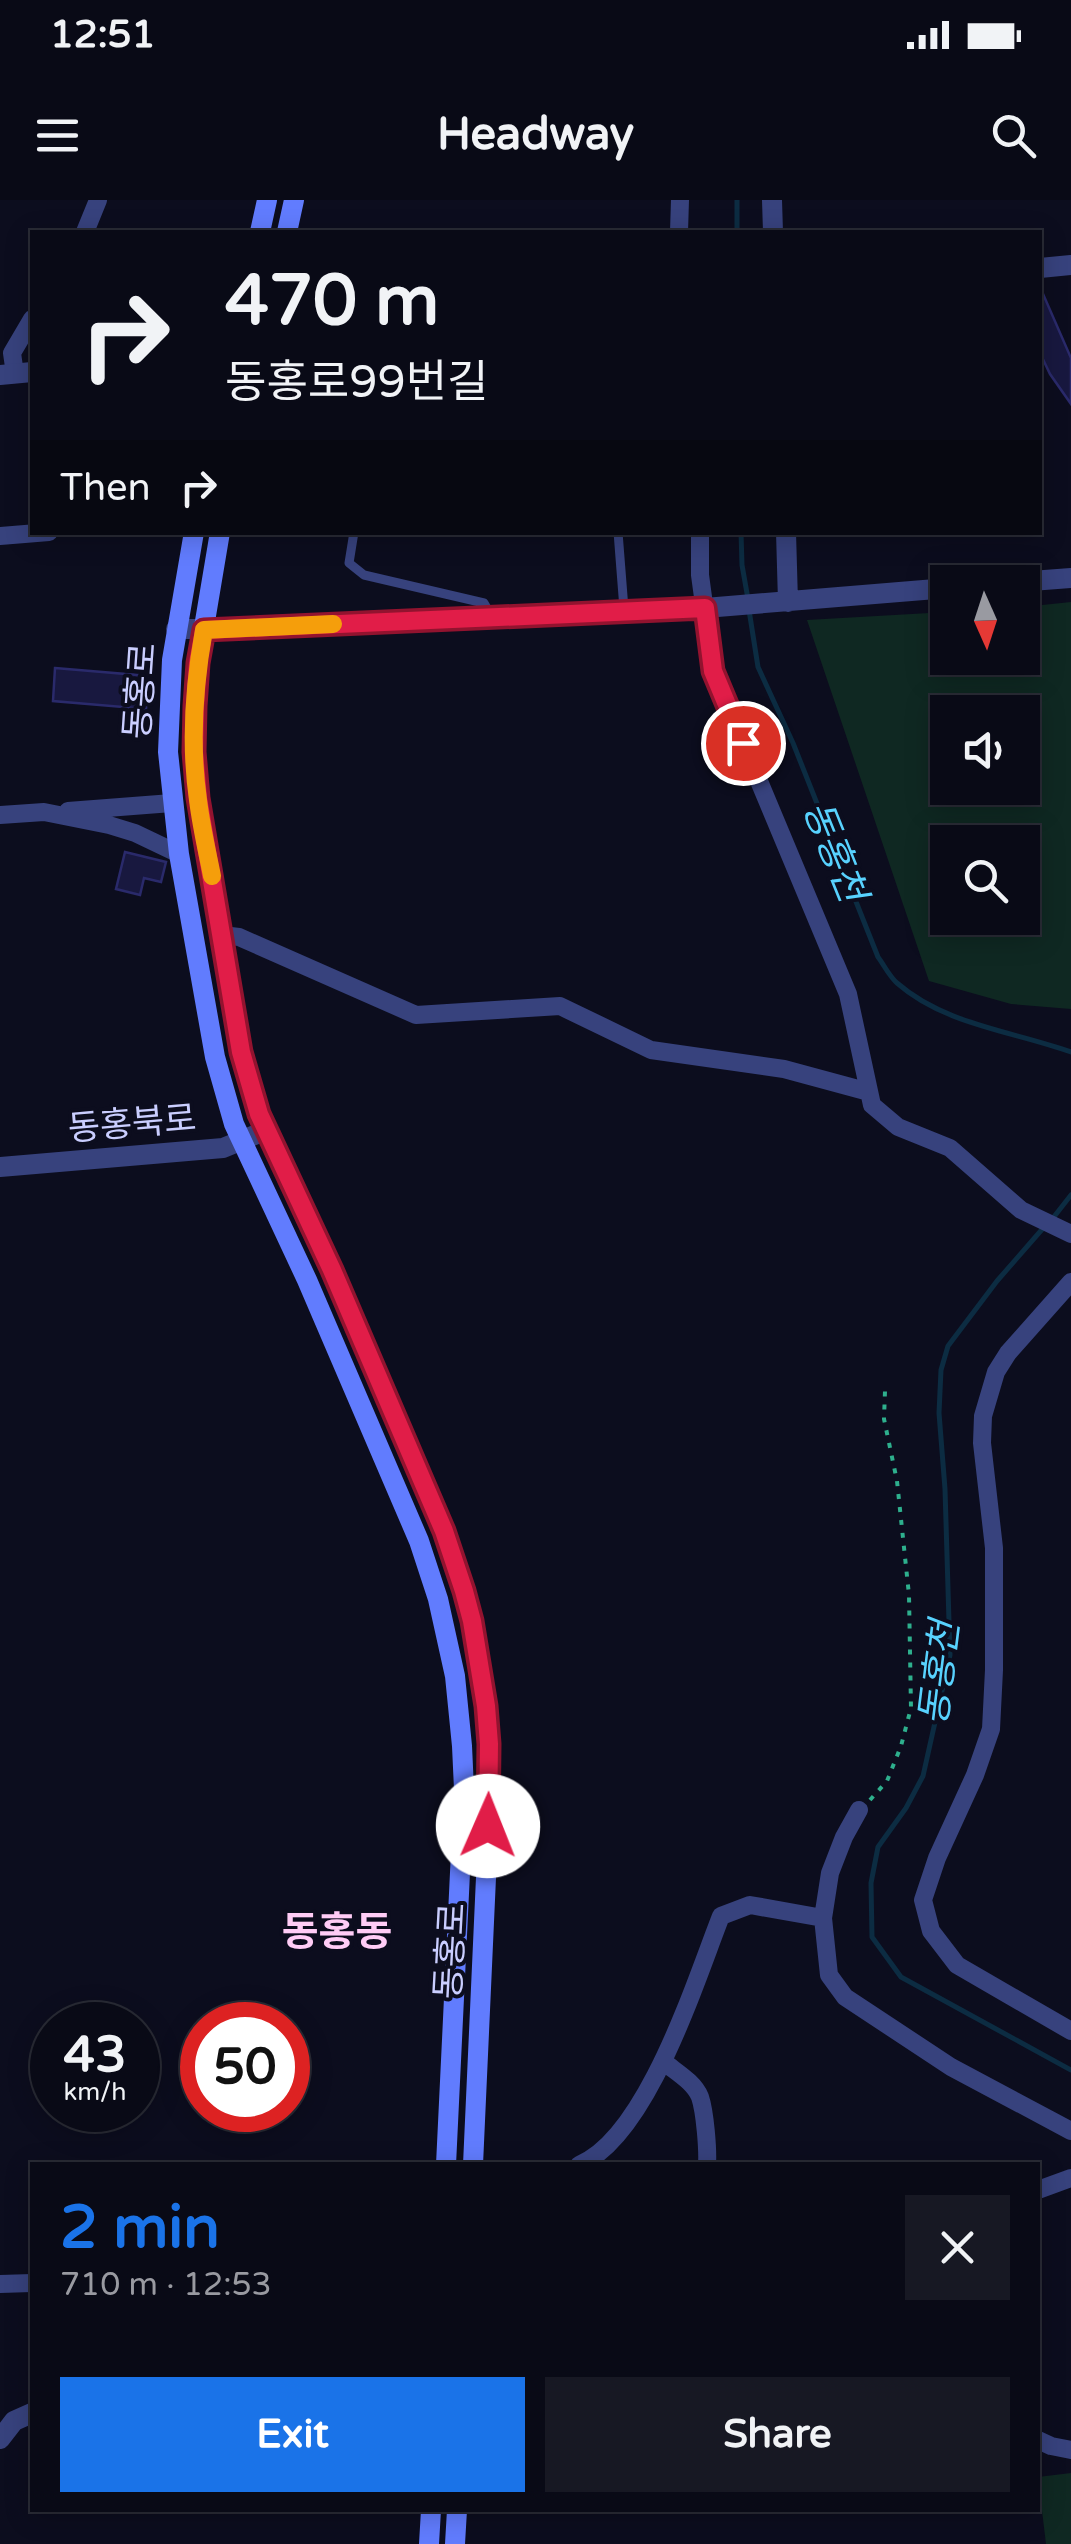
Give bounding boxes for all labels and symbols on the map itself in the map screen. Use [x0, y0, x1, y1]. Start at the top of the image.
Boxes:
north arrow [930, 565, 1040, 675]
street label: 동홍로 [117, 641, 165, 741]
pin [701, 701, 786, 786]
water label: 동홍천 [793, 794, 877, 912]
street label: 동홍북로 [66, 1097, 198, 1151]
water label: 동홍천 [911, 1614, 970, 1728]
position arrow [436, 1774, 540, 1878]
street label: 동홍로 [427, 1902, 474, 2000]
district label: 동홍동 [282, 1908, 392, 1956]
speed limit sign: 50 [180, 2002, 310, 2132]

